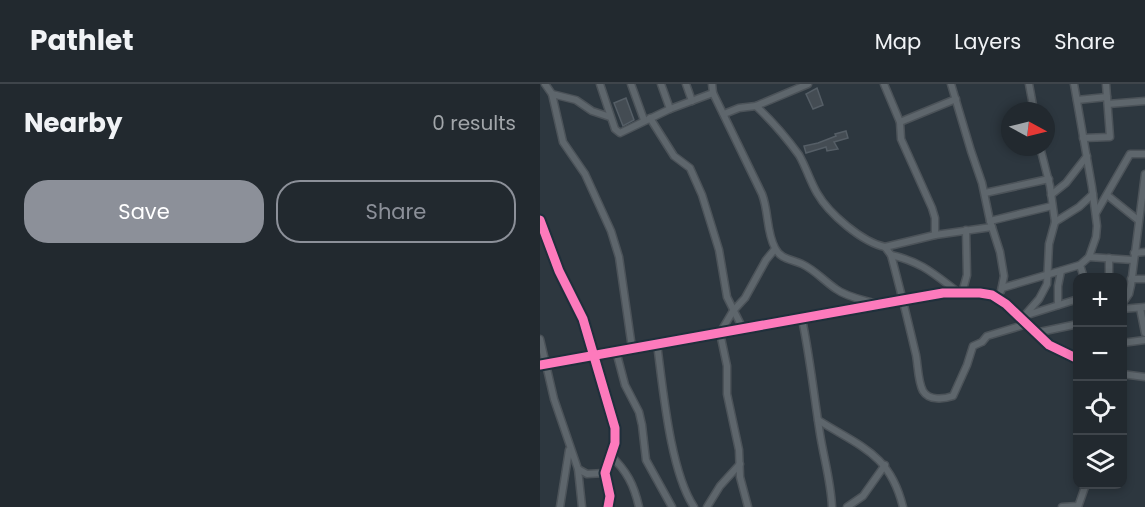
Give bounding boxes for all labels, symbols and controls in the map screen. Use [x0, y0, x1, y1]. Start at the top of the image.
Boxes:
text: Pathlet [30, 21, 134, 60]
text: Map [875, 27, 921, 56]
text: Layers [954, 27, 1021, 56]
text: Share [1054, 27, 1115, 56]
north arrow [1001, 102, 1055, 156]
text: Nearby [24, 105, 122, 141]
text: 0 results [432, 109, 516, 137]
button: Save [24, 180, 264, 243]
button: Share [276, 180, 516, 243]
map controls [1073, 273, 1127, 489]
button: + [1073, 273, 1127, 327]
button: − [1073, 327, 1127, 381]
button: locate [1073, 381, 1127, 435]
button: layers [1073, 435, 1127, 489]

